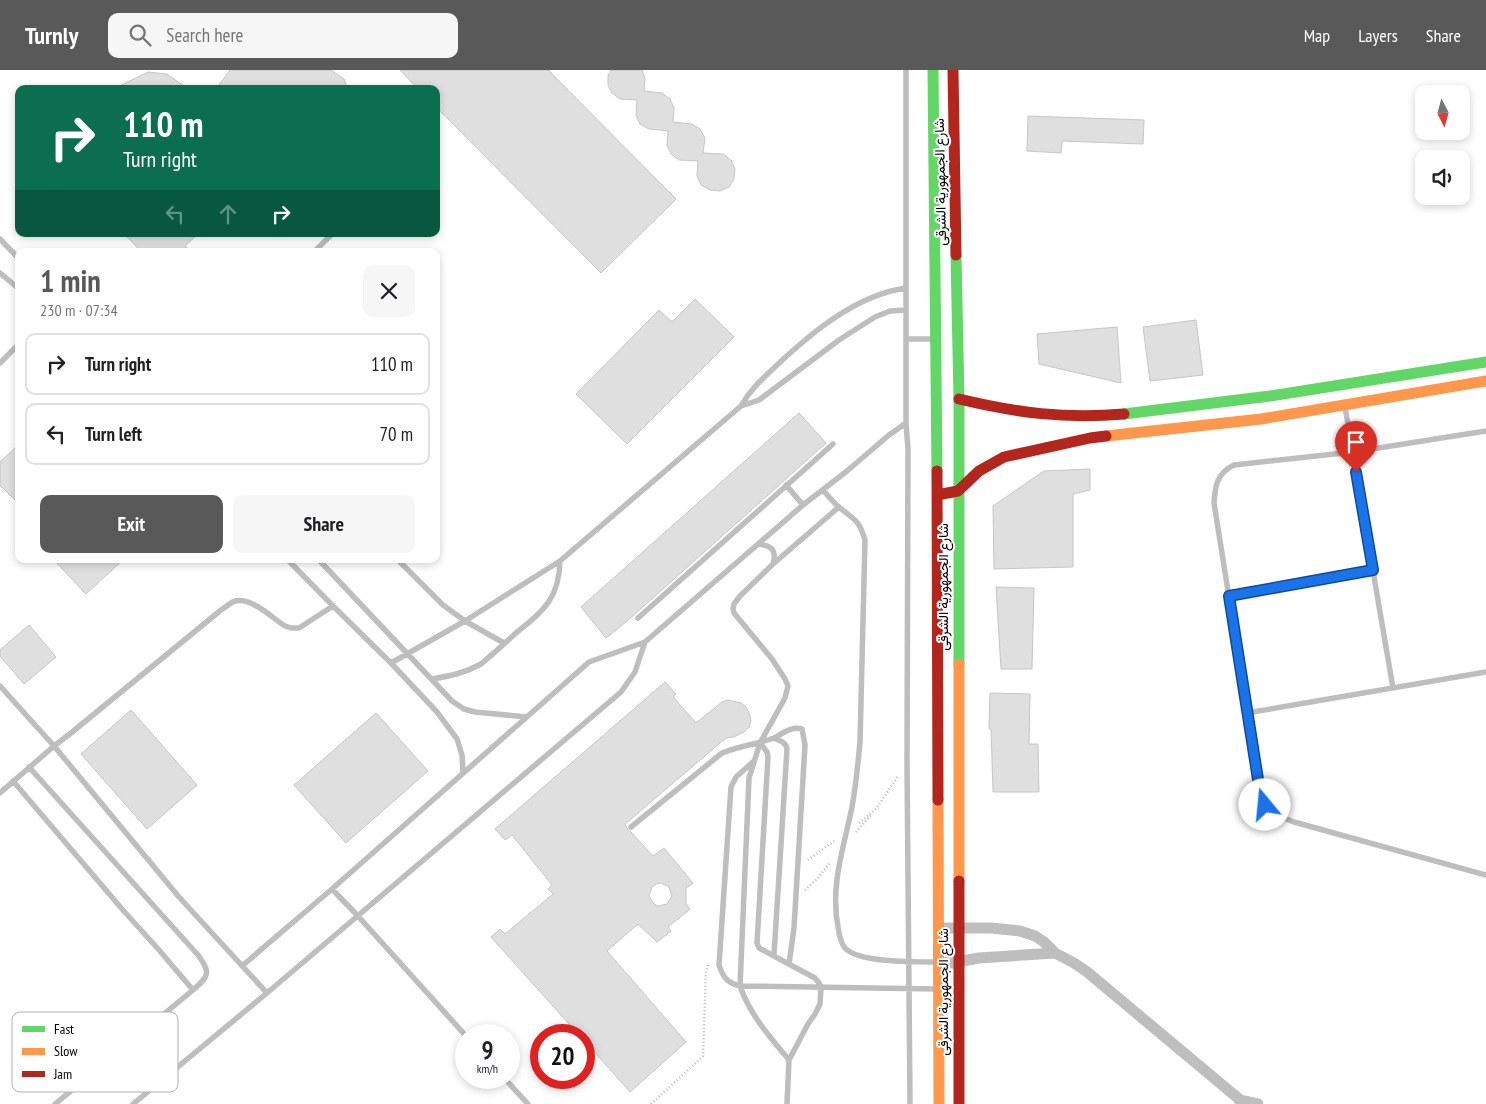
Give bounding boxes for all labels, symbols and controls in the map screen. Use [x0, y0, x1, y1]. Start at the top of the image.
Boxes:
search box [108, 13, 458, 58]
text: Turnly [25, 20, 78, 51]
icon: search [126, 21, 154, 49]
text: Search here [166, 23, 243, 47]
text: Map [1304, 24, 1330, 47]
text: Layers [1358, 24, 1398, 47]
text: Share [1426, 24, 1461, 47]
north arrow [1415, 85, 1470, 140]
map controls [1415, 85, 1470, 205]
text: 110 m [123, 101, 204, 147]
icon: right [40, 105, 105, 170]
street label: شارع الجمهورية الشرقى [930, 118, 952, 246]
text: Turn right [123, 145, 197, 173]
button: sound [1415, 150, 1470, 205]
icon: left [161, 200, 189, 228]
icon: ahead [214, 200, 242, 228]
icon: right [267, 200, 295, 228]
text: 1 min [40, 261, 101, 300]
button: close [363, 265, 415, 317]
text: 230 m · 07:34 [40, 300, 118, 320]
icon: right [42, 350, 70, 378]
text: Turn right [85, 352, 151, 376]
text: 110 m [371, 352, 413, 376]
icon: left [42, 420, 70, 448]
pin [1335, 421, 1377, 472]
text: Turn left [85, 422, 142, 446]
text: 70 m [380, 422, 413, 446]
icon: arrive [1342, 428, 1370, 456]
button: Exit [40, 495, 223, 553]
button: Share [233, 495, 415, 553]
street label: شارع الجمهورية الشرقى [934, 523, 954, 651]
position arrow [1238, 778, 1290, 830]
street label: شارع الجمهورية الشرقى [934, 928, 954, 1056]
legend [12, 1012, 178, 1092]
text: Fast [54, 1020, 74, 1038]
speed limit sign: 20 [530, 1024, 595, 1089]
text: 9 [482, 1034, 493, 1066]
text: Slow [54, 1042, 78, 1060]
text: km/h [477, 1061, 498, 1076]
text: Jam [53, 1065, 72, 1083]

